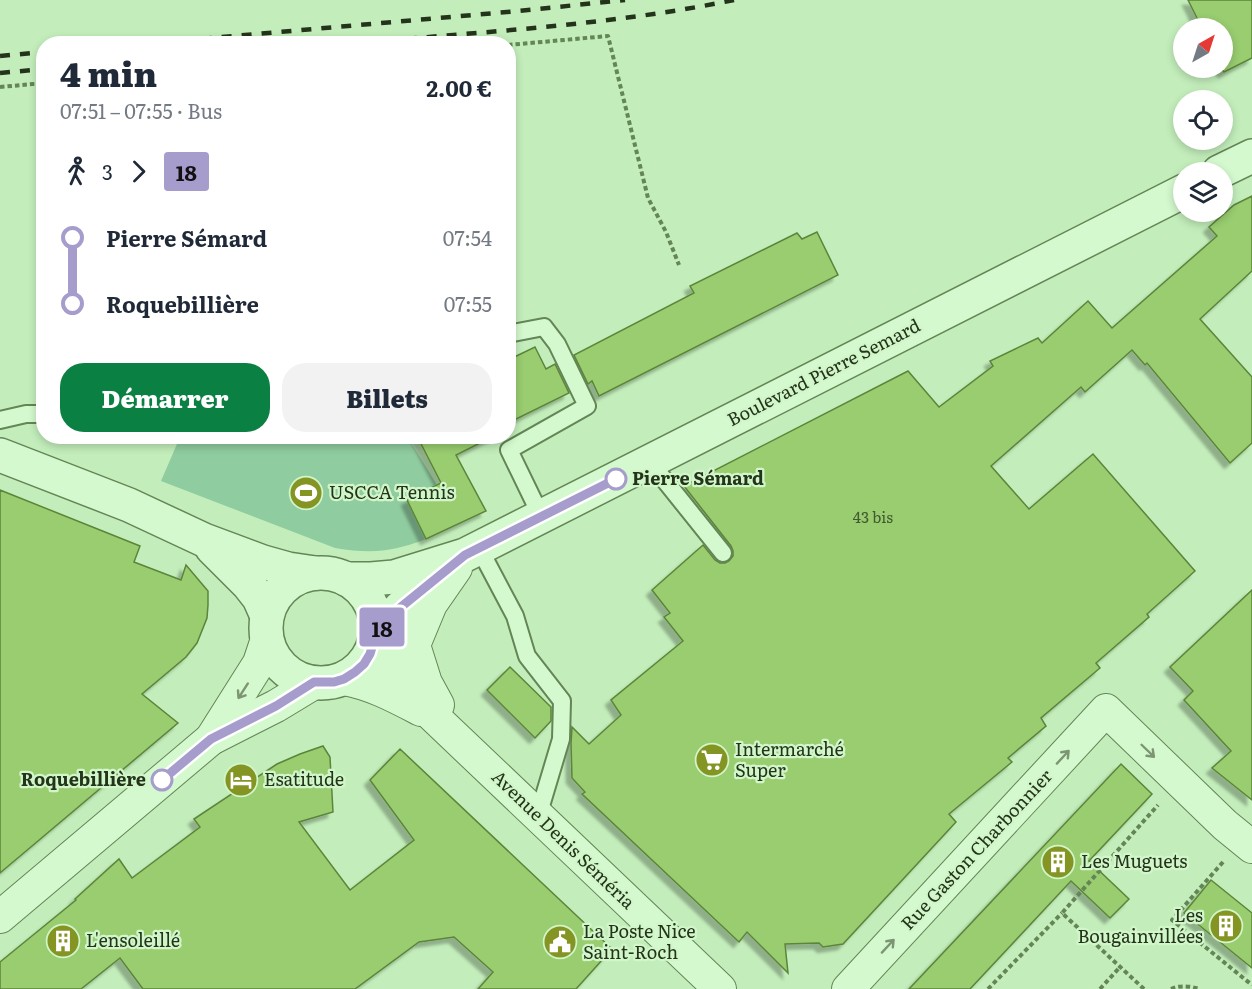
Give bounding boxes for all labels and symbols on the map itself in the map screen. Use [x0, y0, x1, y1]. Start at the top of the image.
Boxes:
north arrow [1173, 18, 1233, 78]
street label: Boulevard Pierre Semard [722, 311, 925, 432]
place label: Pierre Sémard [632, 464, 764, 491]
marker: Pierre Sémard [605, 468, 627, 490]
sports icon: USCCA Tennis [288, 475, 324, 511]
place label: USCCA Tennis [329, 478, 455, 505]
house number: 43 bis [853, 505, 893, 528]
line badge: 18 [355, 608, 409, 646]
one-way arrow [236, 682, 248, 699]
place label: Intermarché Super [735, 735, 844, 783]
supermarket icon: Intermarché Super [694, 742, 730, 778]
one-way arrow [1141, 744, 1156, 758]
one-way arrow [1056, 749, 1070, 764]
hotel icon: Esatitude [223, 762, 259, 798]
street label: Rue Gaston Charbonnier [894, 762, 1058, 935]
street label: Avenue Denis Séméria [486, 763, 642, 915]
place label: Roquebillière [21, 765, 146, 792]
place label: Esatitude [264, 765, 344, 792]
marker: Roquebillière [151, 769, 173, 791]
building icon: Les Muguets [1040, 844, 1076, 880]
place label: Les Muguets [1081, 847, 1187, 874]
place label: Les Bougainvillées [1077, 901, 1203, 949]
building icon: Les Bougainvillées [1208, 908, 1244, 944]
place label: La Poste Nice Saint-Roch [583, 917, 696, 965]
building icon: L'ensoleillé [45, 923, 81, 959]
public building icon: La Poste Nice Saint-Roch [542, 924, 578, 960]
place label: L'ensoleillé [86, 926, 180, 953]
one-way arrow [881, 939, 895, 954]

